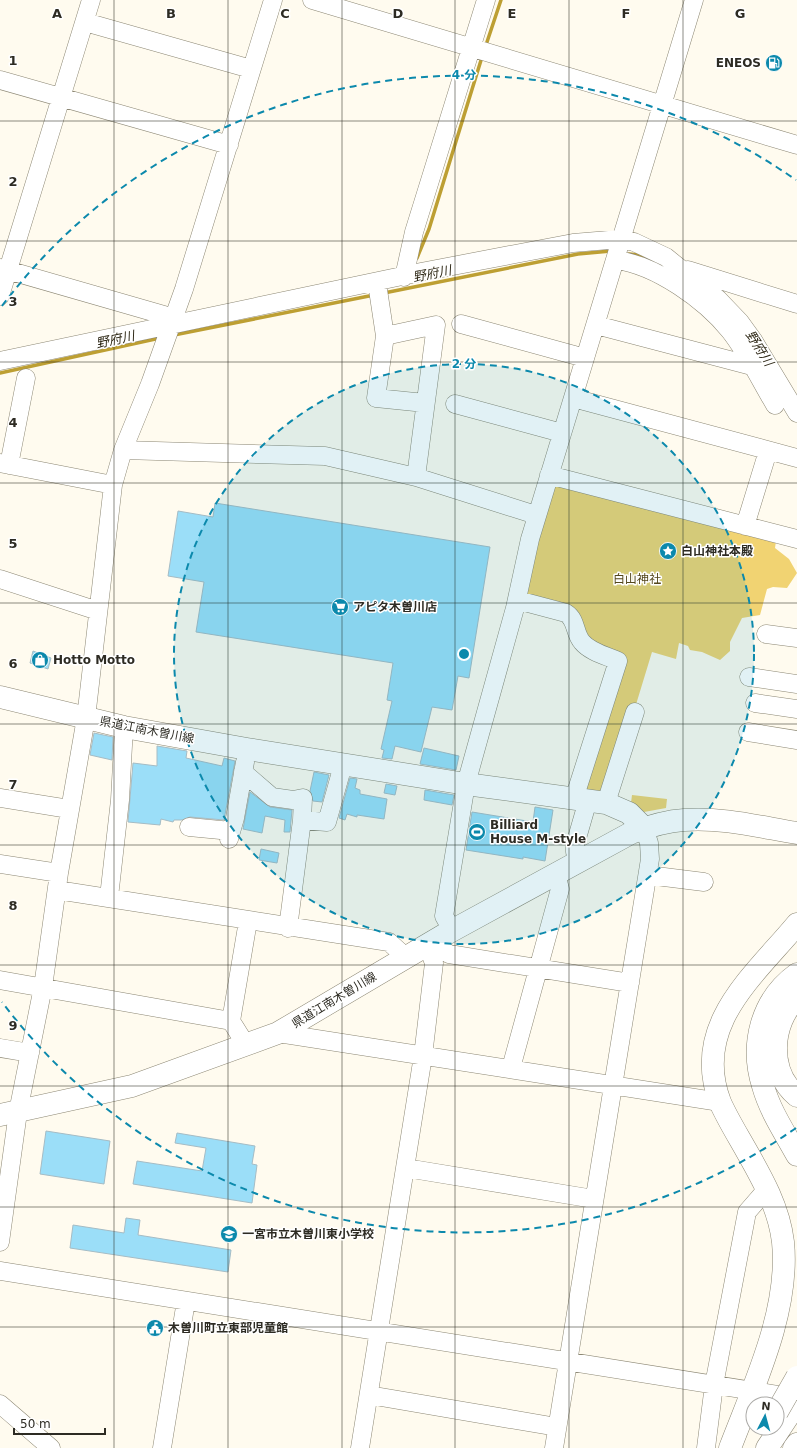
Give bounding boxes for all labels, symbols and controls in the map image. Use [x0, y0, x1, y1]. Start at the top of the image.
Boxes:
text: A [52, 6, 62, 21]
text: B [166, 6, 176, 21]
text: C [280, 6, 290, 21]
text: D [393, 6, 404, 21]
text: E [508, 6, 516, 21]
text: F [622, 6, 630, 21]
text: G [735, 6, 745, 21]
text: 1 [8, 53, 18, 68]
fuel station icon: ENEOS [764, 53, 784, 73]
place label: ENEOS [716, 56, 761, 70]
text: 4 分 [452, 68, 476, 82]
text: 2 [8, 174, 18, 189]
water label: 野府川 [412, 262, 455, 285]
text: 3 [8, 294, 18, 309]
water label: 野府川 [94, 328, 138, 351]
water label: 野府川 [743, 328, 778, 370]
text: 2 分 [452, 357, 476, 371]
text: 4 [8, 415, 18, 430]
text: 5 [8, 536, 18, 551]
place icon: 白山神社本殿 [658, 541, 678, 561]
place label: 白山神社本殿 [681, 544, 753, 558]
park label: 白山神社 [613, 572, 661, 586]
supermarket icon: アピタ木曽川店 [330, 597, 350, 617]
place label: アピタ木曽川店 [353, 600, 437, 614]
centre of rings [457, 647, 471, 661]
shop icon: Hotto Motto [30, 650, 50, 670]
place label: Hotto Motto [53, 653, 135, 667]
text: 6 [8, 656, 18, 671]
street label: 県道江南木曽川線 [99, 714, 195, 746]
text: 7 [8, 777, 18, 792]
place label: Billiard House M-style [490, 818, 586, 846]
sports icon: Billiard House M-style [467, 822, 487, 842]
text: 8 [8, 898, 18, 913]
street label: 県道江南木曽川線 [289, 969, 379, 1031]
text: 9 [8, 1018, 18, 1033]
school or university icon: 一宮市立木曽川東小学校 [219, 1224, 239, 1244]
place label: 一宮市立木曽川東小学校 [242, 1227, 374, 1241]
public building icon: 木曽川町立東部児童館 [145, 1318, 165, 1338]
place label: 木曽川町立東部児童館 [168, 1321, 288, 1335]
north arrow [745, 1396, 785, 1436]
text: N [761, 1400, 771, 1413]
scale bar [14, 1410, 105, 1436]
text: 50 m [20, 1417, 51, 1431]

